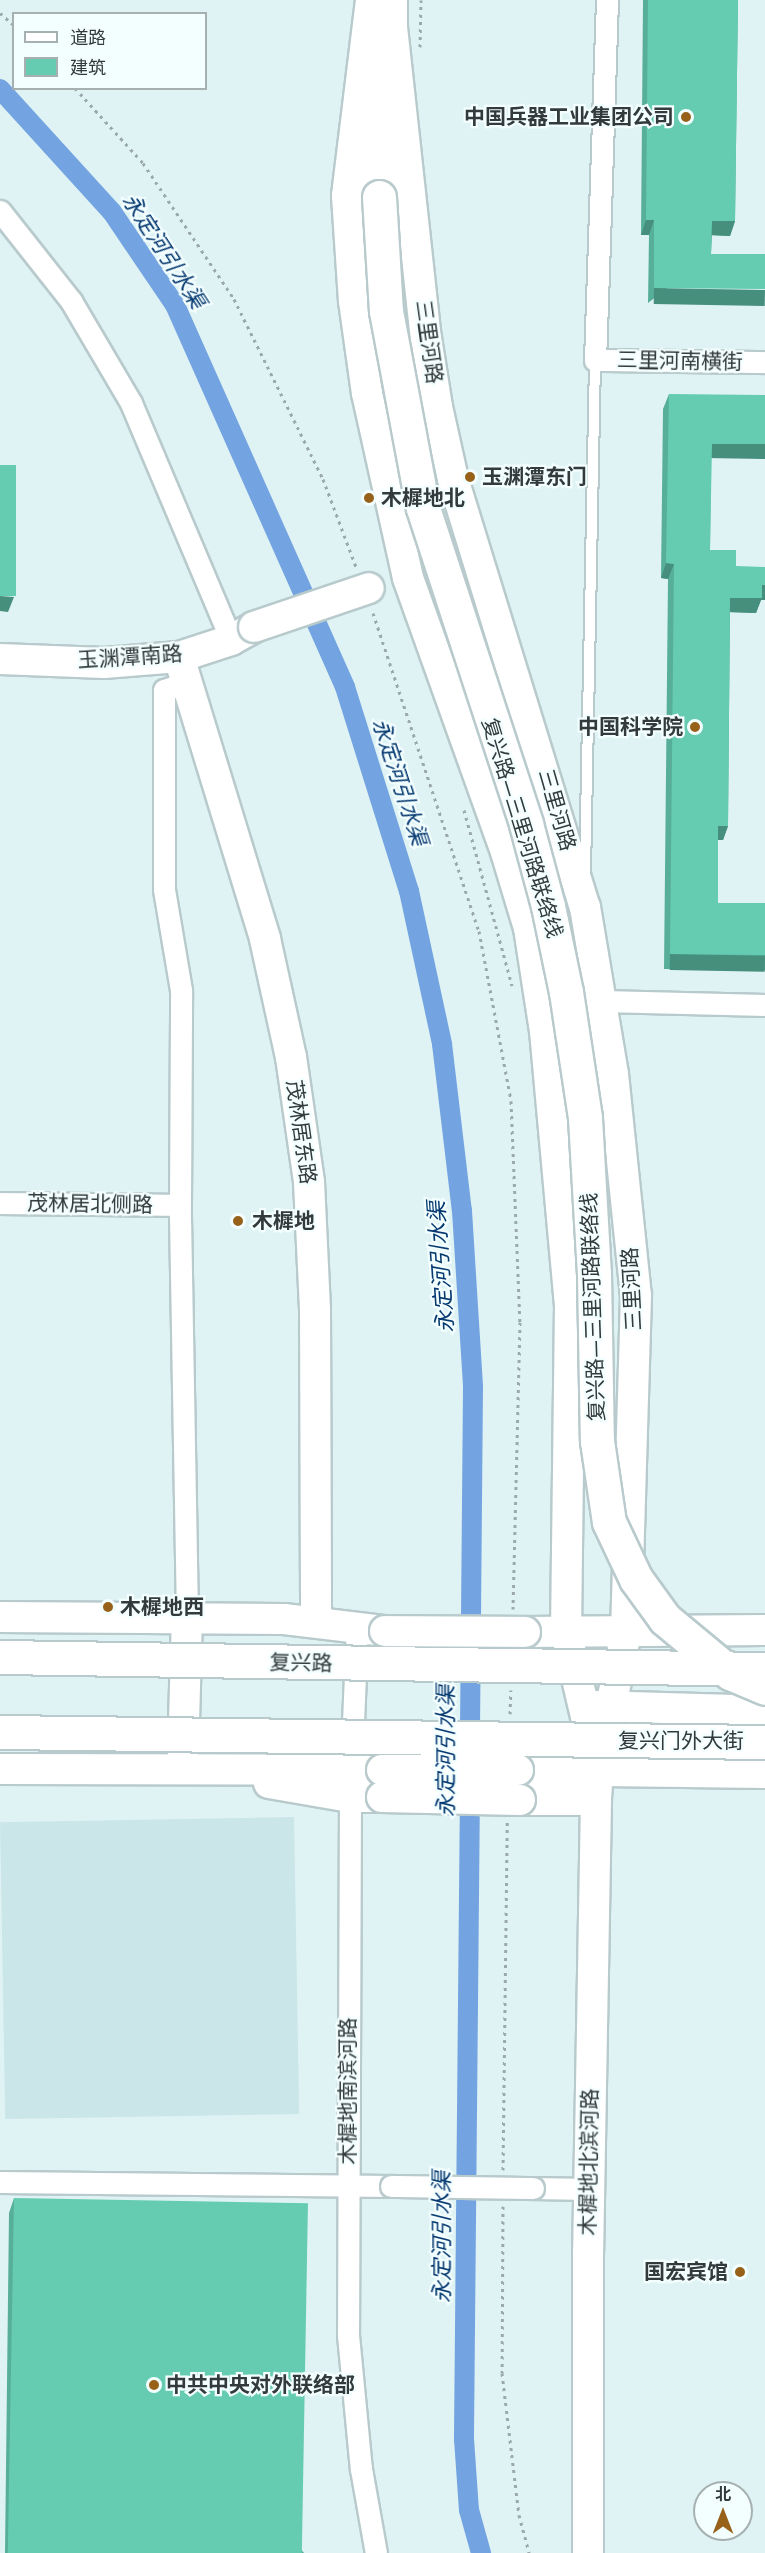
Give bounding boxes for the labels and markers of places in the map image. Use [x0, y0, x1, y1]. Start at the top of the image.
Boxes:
place label: 中国兵器工业集团公司 [464, 104, 674, 130]
marker: 中国兵器工业集团公司 [679, 110, 693, 124]
place label: 玉渊潭东门 [482, 464, 587, 490]
marker: 玉渊潭东门 [463, 470, 477, 484]
place label: 木樨地北 [381, 485, 465, 511]
marker: 木樨地北 [362, 491, 376, 505]
place label: 中国科学院 [578, 714, 683, 740]
marker: 中国科学院 [688, 720, 702, 734]
place label: 木樨地 [252, 1208, 315, 1234]
marker: 木樨地 [229, 1212, 247, 1230]
place label: 木樨地西 [120, 1594, 204, 1620]
marker: 木樨地西 [101, 1600, 115, 1614]
place label: 国宏宾馆 [644, 2259, 728, 2285]
marker: 国宏宾馆 [733, 2265, 747, 2279]
place label: 中共中央对外联络部 [166, 2372, 355, 2398]
marker: 中共中央对外联络部 [147, 2378, 161, 2392]

